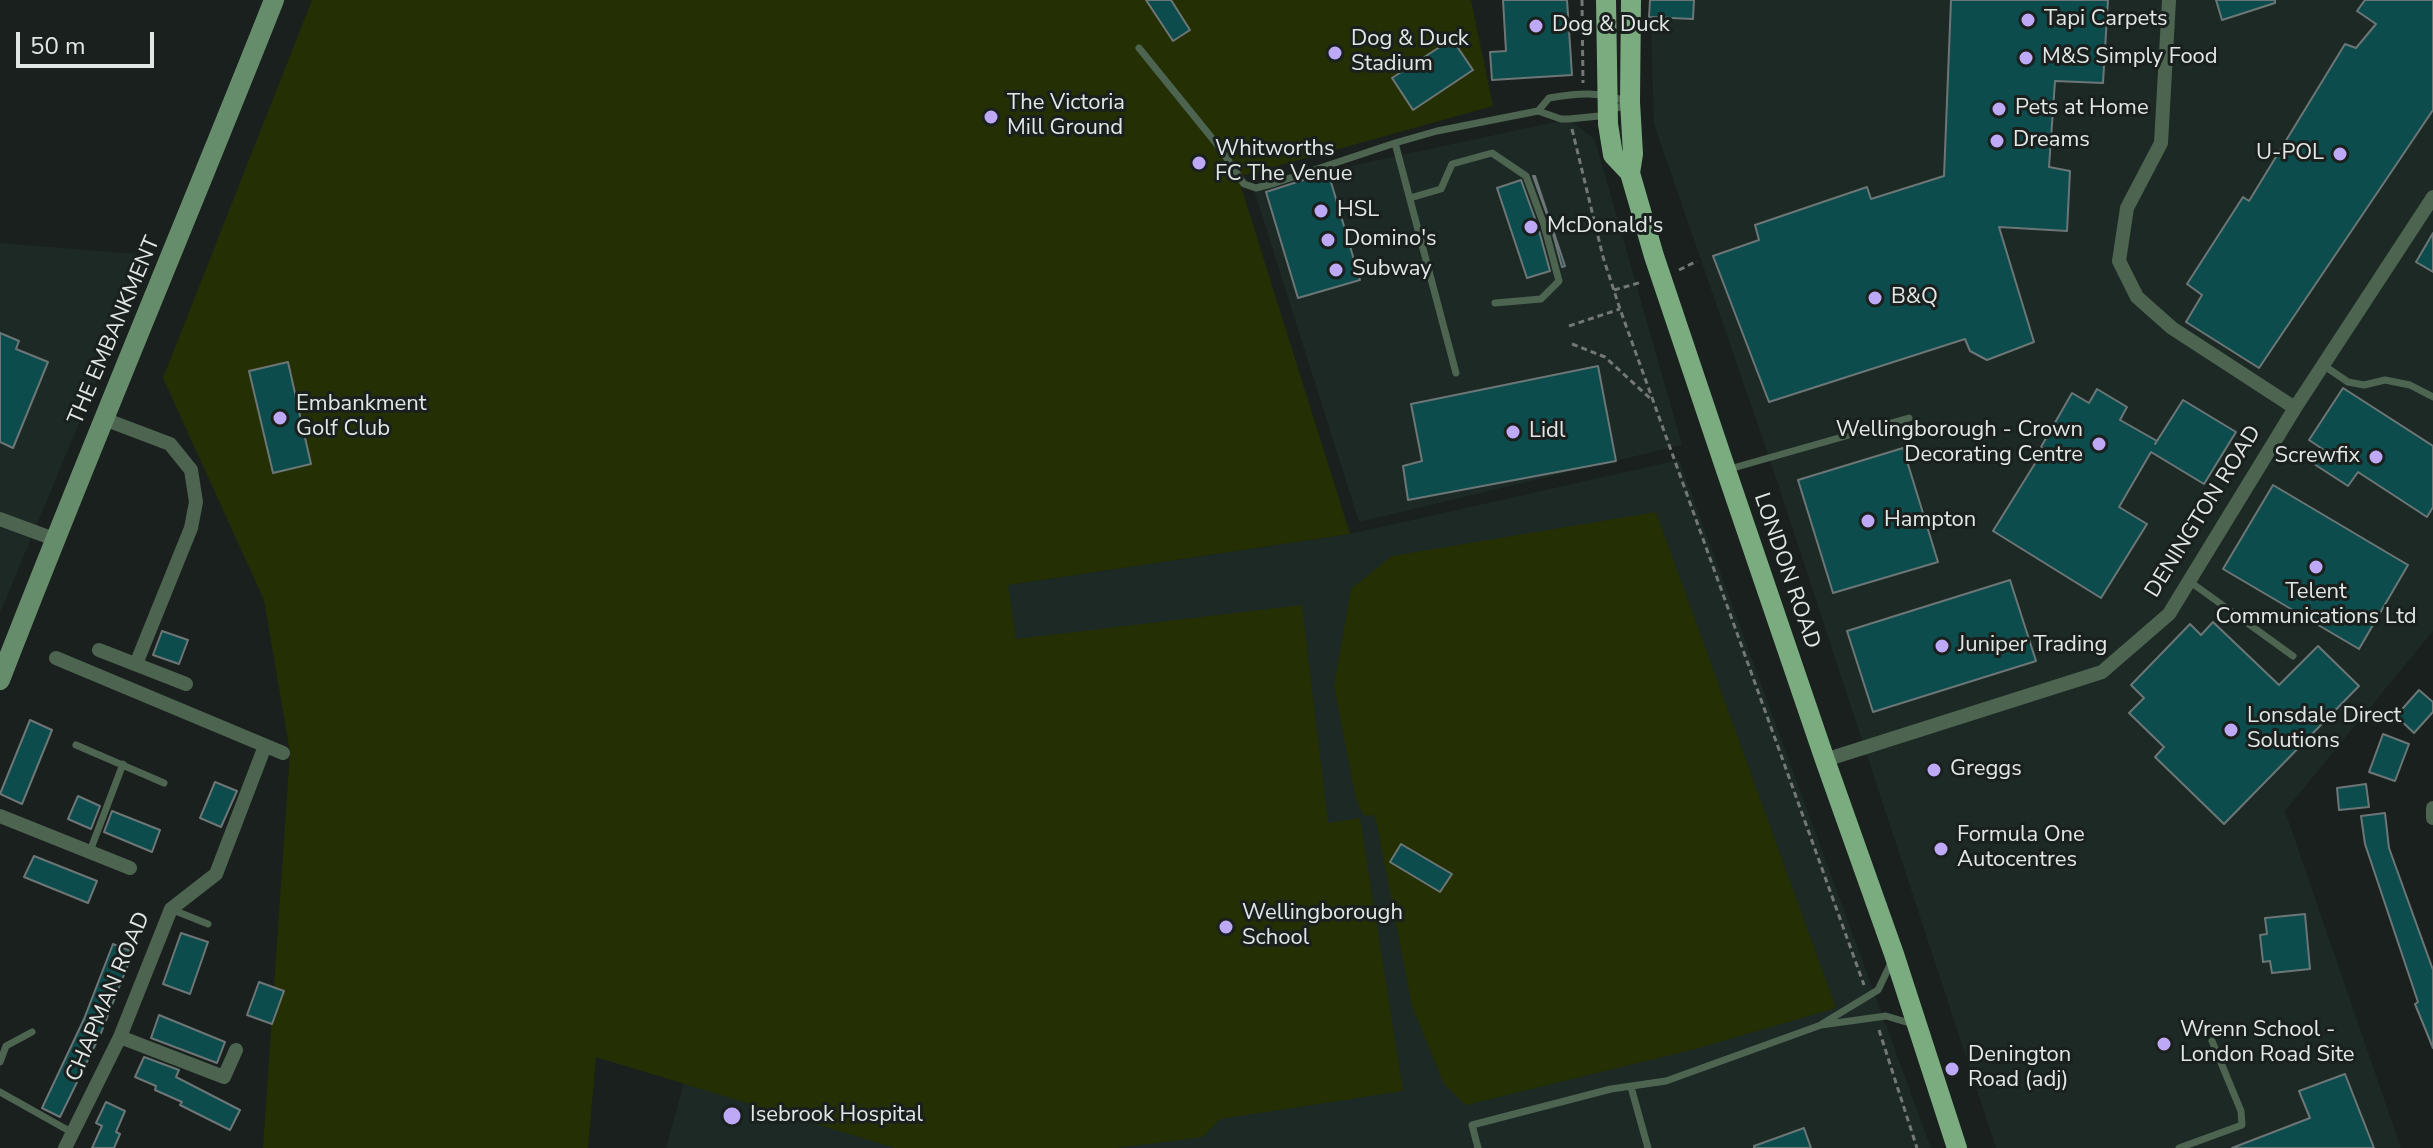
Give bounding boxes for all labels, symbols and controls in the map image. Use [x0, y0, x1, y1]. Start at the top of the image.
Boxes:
place label: Tapi Carpets [2044, 7, 2168, 33]
marker: Tapi Carpets [2019, 11, 2037, 29]
place label: Dog & Duck [1552, 13, 1670, 39]
scale bar [20, 16, 158, 66]
marker: Dog & Duck [1527, 17, 1545, 35]
place label: Dog & Duck Stadium [1351, 27, 1469, 78]
text: 50 m [30, 30, 86, 62]
marker: Dog & Duck Stadium [1326, 44, 1344, 62]
place label: M&S Simply Food [2042, 45, 2218, 71]
marker: M&S Simply Food [2017, 49, 2035, 67]
place label: The Victoria Mill Ground [1007, 91, 1125, 142]
place label: Pets at Home [2015, 96, 2149, 122]
marker: Pets at Home [1990, 100, 2008, 118]
marker: The Victoria Mill Ground [982, 108, 1000, 126]
place label: Dreams [2013, 128, 2090, 154]
marker: Dreams [1988, 132, 2006, 150]
place label: Whitworths FC The Venue [1215, 137, 1352, 188]
place label: U-POL [2256, 141, 2324, 167]
marker: U-POL [2331, 145, 2349, 163]
marker: Whitworths FC The Venue [1190, 154, 1208, 172]
place label: HSL [1337, 198, 1379, 224]
marker: HSL [1312, 202, 1330, 220]
place label: McDonald's [1547, 214, 1663, 240]
marker: McDonald's [1522, 218, 1540, 236]
place label: Domino's [1344, 227, 1437, 253]
marker: Domino's [1319, 231, 1337, 249]
street label: THE EMBANKMENT [63, 233, 167, 429]
place label: Subway [1352, 257, 1432, 283]
marker: Subway [1327, 261, 1345, 279]
place label: B&Q [1891, 285, 1938, 311]
marker: B&Q [1866, 289, 1884, 307]
place label: Embankment Golf Club [296, 392, 426, 444]
marker: Embankment Golf Club [271, 409, 289, 427]
place label: Wellingborough - Crown Decorating Centre [1836, 418, 2083, 470]
place label: Lidl [1529, 419, 1565, 445]
street label: DENINGTON ROAD [2140, 421, 2268, 603]
marker: Lidl [1504, 423, 1522, 441]
marker: Wellingborough - Crown Decorating Centre [2090, 435, 2108, 453]
place label: Screwfix [2274, 444, 2360, 470]
marker: Screwfix [2367, 448, 2385, 466]
street label: LONDON ROAD [1747, 490, 1825, 652]
place label: Hampton [1884, 508, 1976, 534]
marker: Hampton [1859, 512, 1877, 530]
marker: Telent Communications Ltd [2307, 558, 2325, 576]
place label: Telent Communications Ltd [2215, 580, 2417, 632]
place label: Juniper Trading [1958, 633, 2107, 659]
marker: Juniper Trading [1933, 637, 1951, 655]
place label: Lonsdale Direct Solutions [2247, 704, 2401, 756]
marker: Lonsdale Direct Solutions [2222, 721, 2240, 739]
place label: Greggs [1950, 757, 2022, 783]
marker: Greggs [1925, 761, 1943, 779]
place label: Formula One Autocentres [1957, 823, 2085, 874]
marker: Formula One Autocentres [1932, 840, 1950, 858]
place label: Wellingborough School [1242, 901, 1403, 952]
street label: CHAPMAN ROAD [61, 908, 157, 1086]
marker: Wellingborough School [1217, 918, 1235, 936]
place label: Wrenn School - London Road Site [2180, 1018, 2355, 1070]
marker: Wrenn School - London Road Site [2155, 1035, 2173, 1053]
place label: Denington Road (adj) [1968, 1043, 2071, 1094]
marker: Denington Road (adj) [1943, 1060, 1961, 1078]
place label: Isebrook Hospital [750, 1103, 923, 1129]
marker: Isebrook Hospital [721, 1105, 743, 1127]

